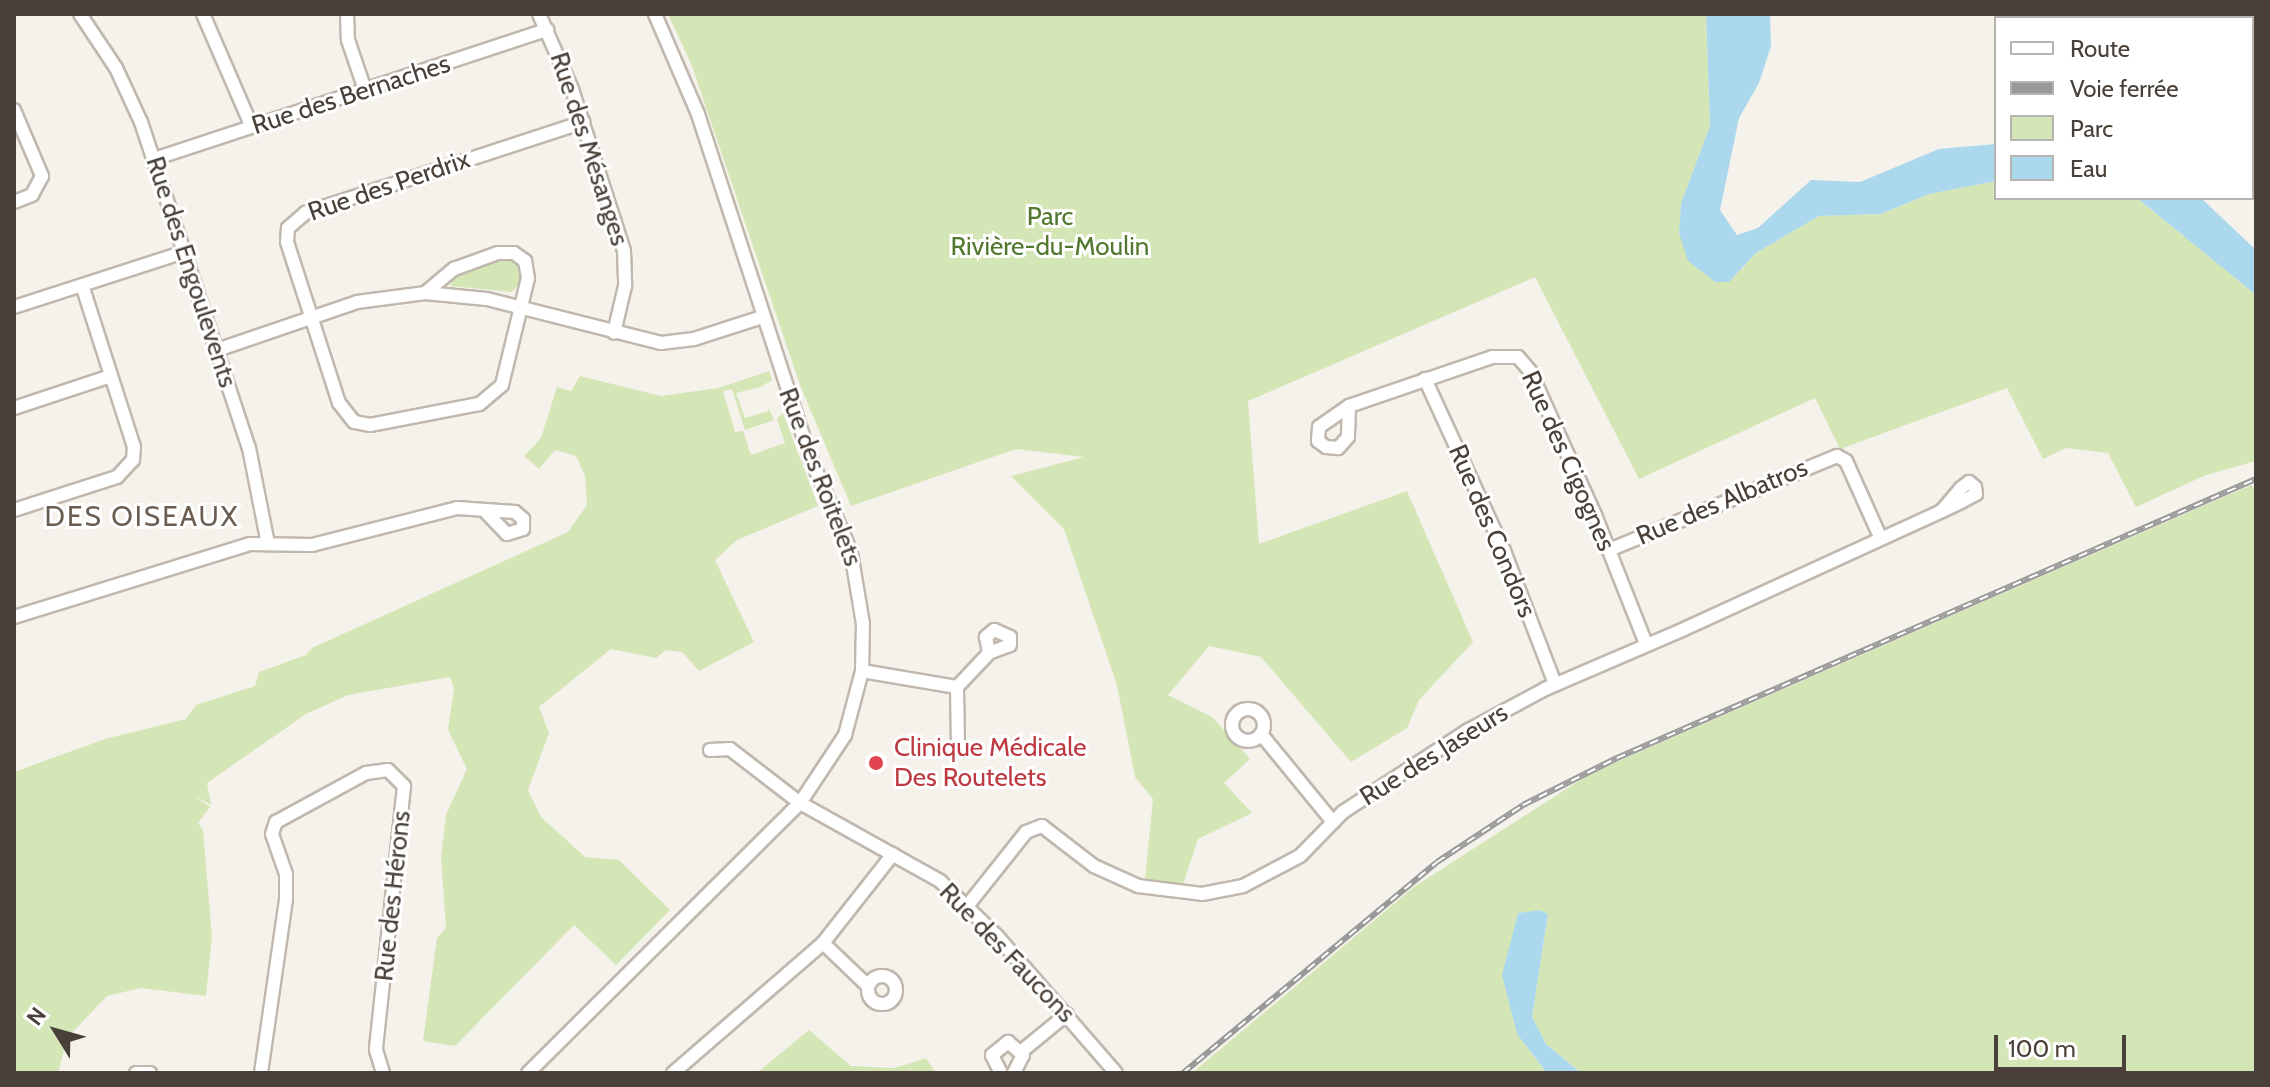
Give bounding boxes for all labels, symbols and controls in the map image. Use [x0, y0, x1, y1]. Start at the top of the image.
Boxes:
legend [1994, 16, 2254, 200]
text: Route [2070, 34, 2130, 63]
street label: Rue des Bernaches [248, 48, 454, 142]
street label: Rue des Mésanges [543, 48, 635, 250]
text: Voie ferrée [2070, 74, 2179, 103]
text: Parc [2070, 114, 2113, 143]
street label: Rue des Perdrix [304, 144, 474, 228]
street label: Rue des Engoulevents [139, 153, 243, 391]
text: Eau [2070, 154, 2107, 183]
park label: Parc Rivière-du-Moulin [951, 201, 1149, 262]
street label: Rue des Cigognes [1514, 366, 1622, 556]
street label: Rue des Roitelets [772, 384, 868, 570]
street label: Rue des Condors [1442, 440, 1542, 622]
street label: Rue des Albatros [1632, 452, 1812, 552]
district label: DES OISEAUX [45, 499, 239, 533]
street label: Rue des Jaseurs [1354, 697, 1514, 813]
place label: Clinique Médicale Des Routelets [894, 732, 1087, 794]
marker: Clinique Médicale Des Routelets [865, 752, 887, 774]
street label: Rue des Hérons [369, 809, 417, 983]
street label: Rue des Faucons [933, 877, 1081, 1029]
north arrow [16, 991, 96, 1071]
text: N [21, 1002, 52, 1031]
scale bar [1998, 1019, 2130, 1069]
text: 100 m [2008, 1034, 2076, 1063]

